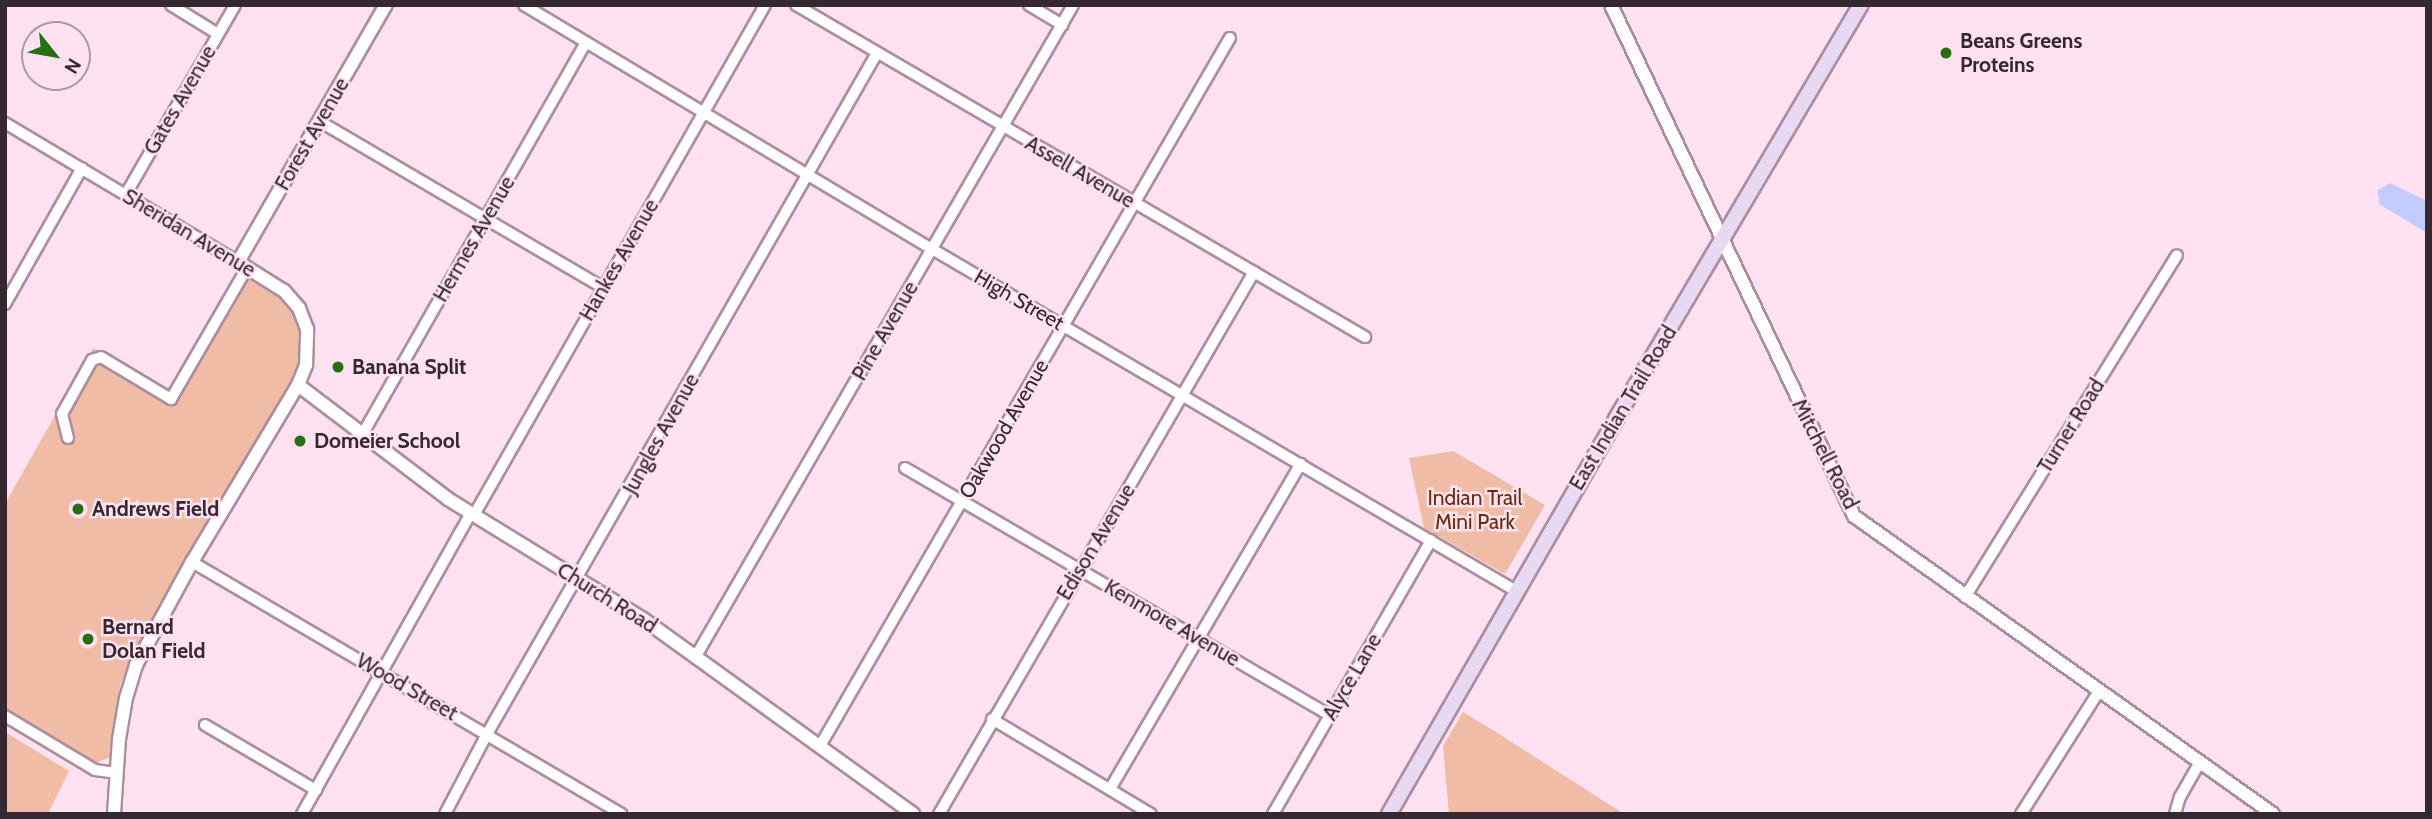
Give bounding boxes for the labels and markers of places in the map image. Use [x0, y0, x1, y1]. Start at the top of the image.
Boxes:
place label: Beans Greens Proteins [1960, 28, 2082, 78]
marker: Beans Greens Proteins [1938, 45, 1954, 61]
place label: Banana Split [352, 354, 466, 380]
marker: Banana Split [330, 359, 346, 375]
place label: Domeier School [314, 428, 460, 454]
marker: Domeier School [292, 433, 308, 449]
place label: Andrews Field [92, 496, 219, 522]
marker: Andrews Field [70, 501, 86, 517]
place label: Bernard Dolan Field [102, 614, 205, 664]
marker: Bernard Dolan Field [80, 631, 96, 647]

